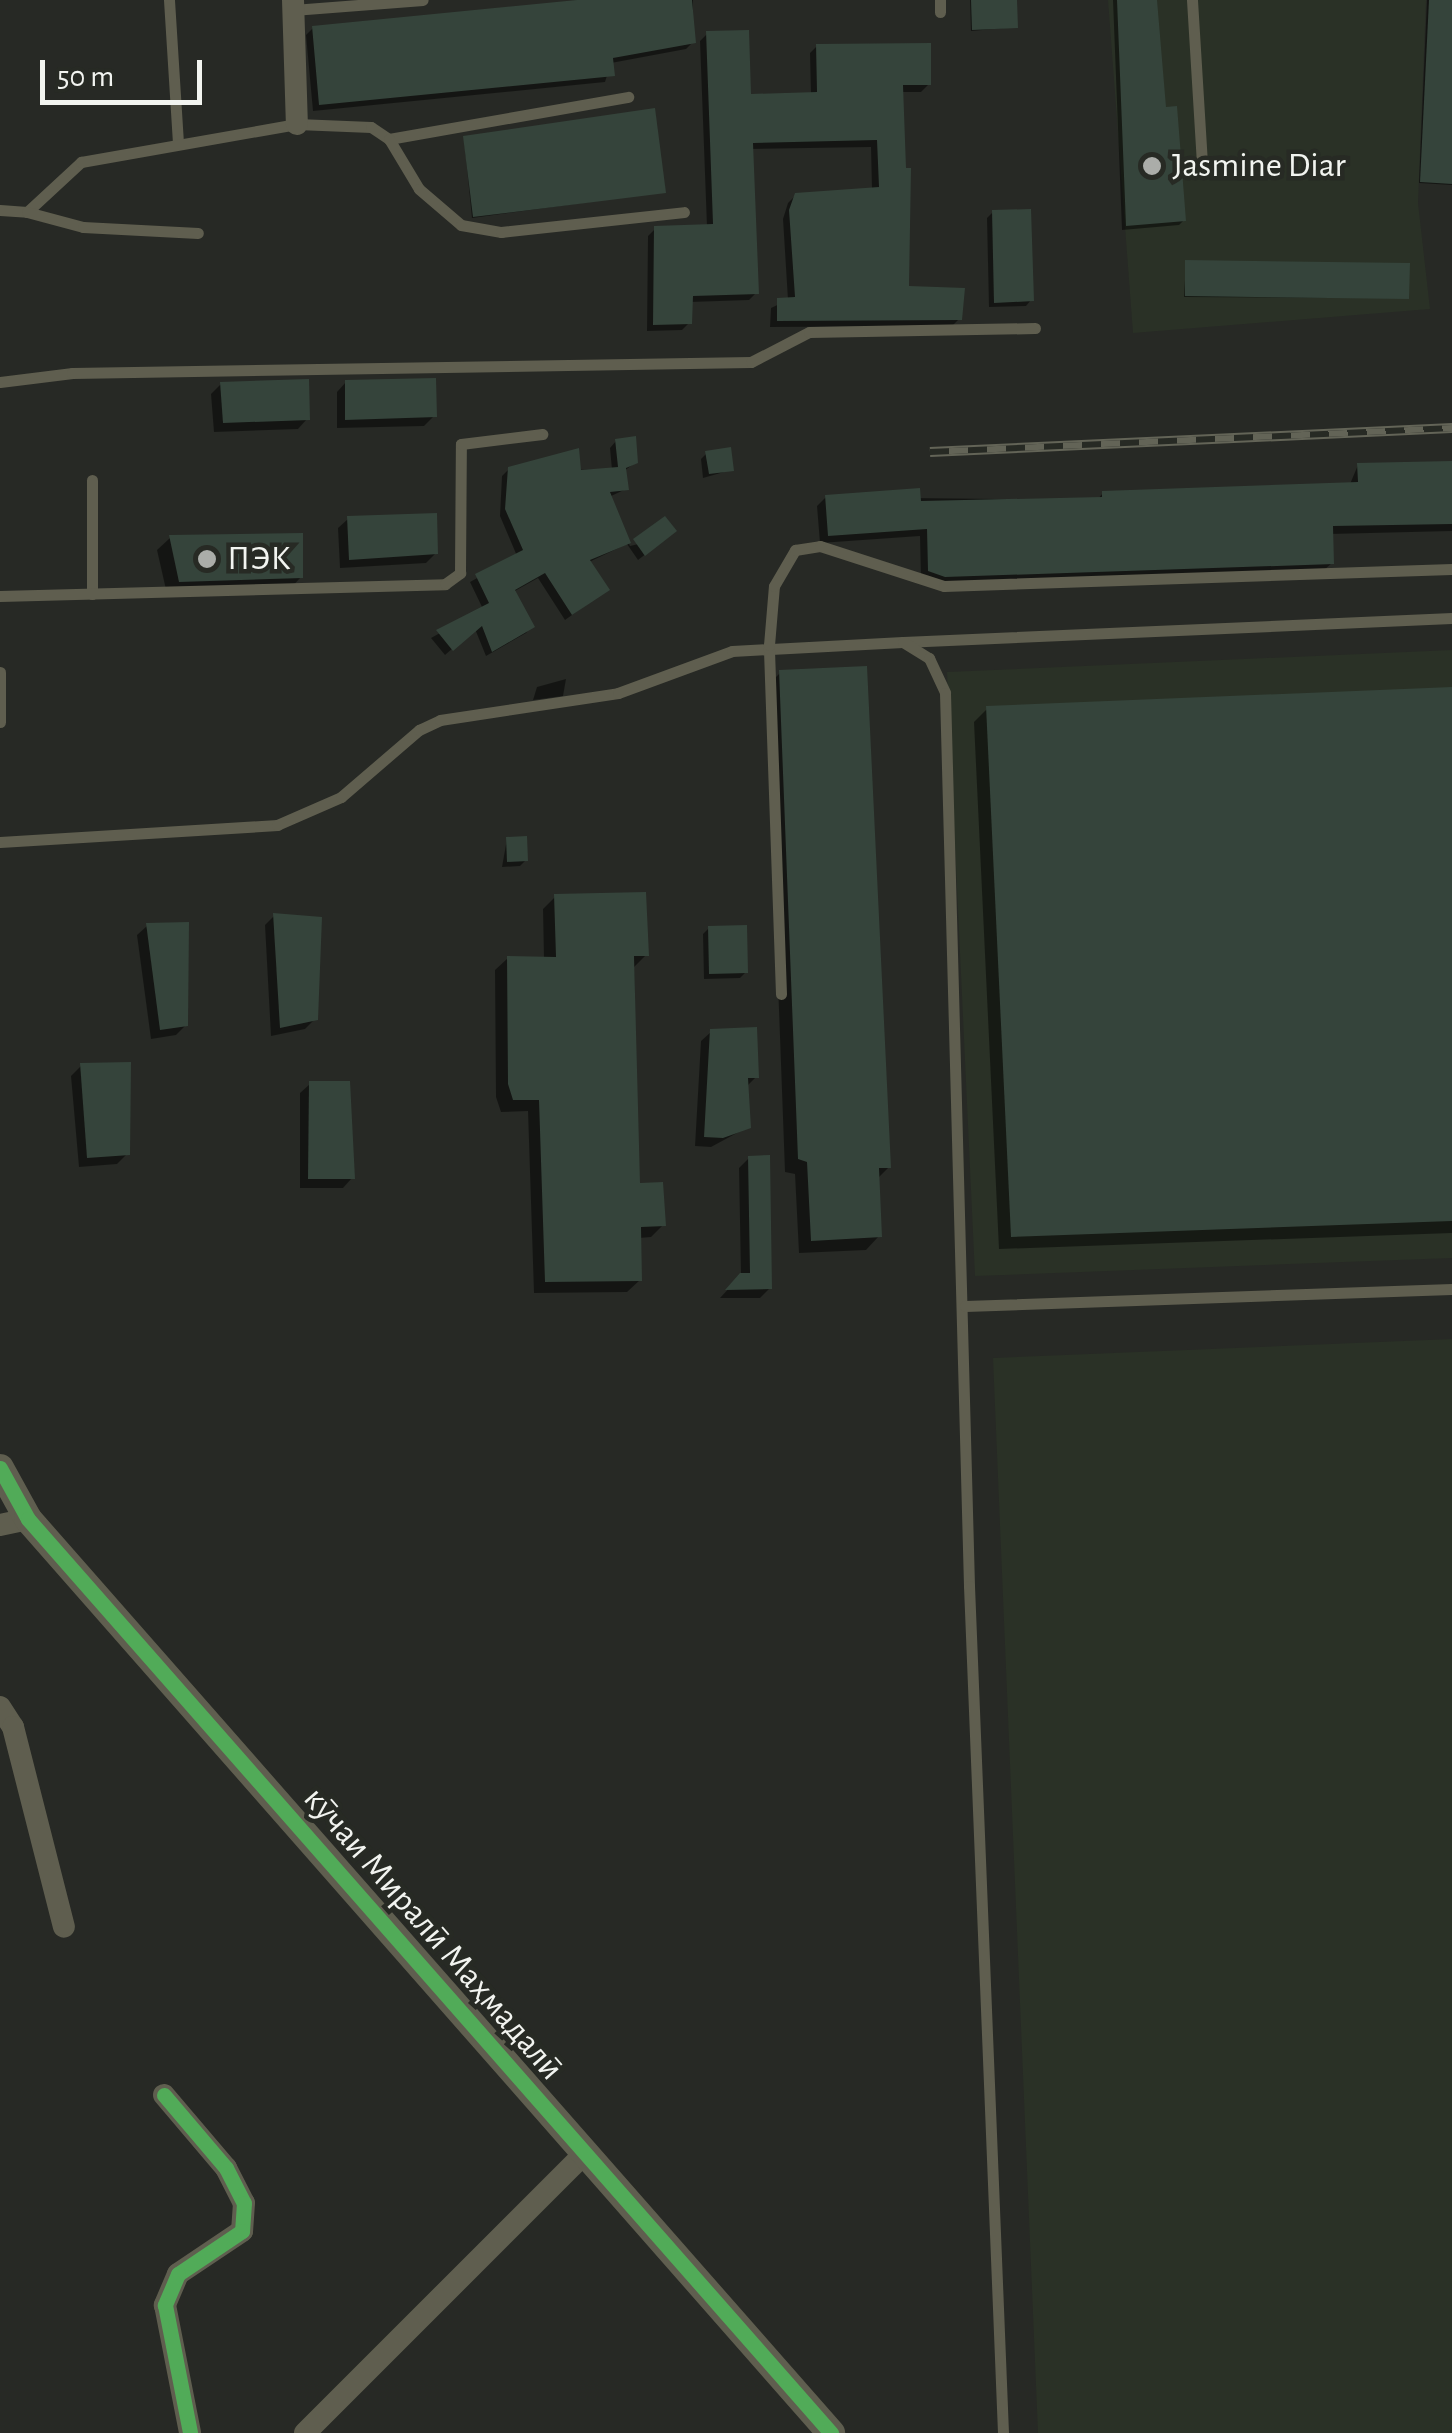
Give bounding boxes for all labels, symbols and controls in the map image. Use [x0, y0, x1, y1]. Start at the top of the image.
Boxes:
scale bar [45, 40, 208, 102]
text: 50 m [57, 62, 114, 92]
place label: Jasmine Diar [1172, 145, 1346, 187]
marker: Jasmine Diar [1141, 155, 1163, 177]
place label: ПЭК [227, 538, 291, 580]
marker: ПЭК [196, 548, 218, 570]
street label: кӯчаи Миралӣ Маҳмадалӣ [294, 1779, 572, 2089]

